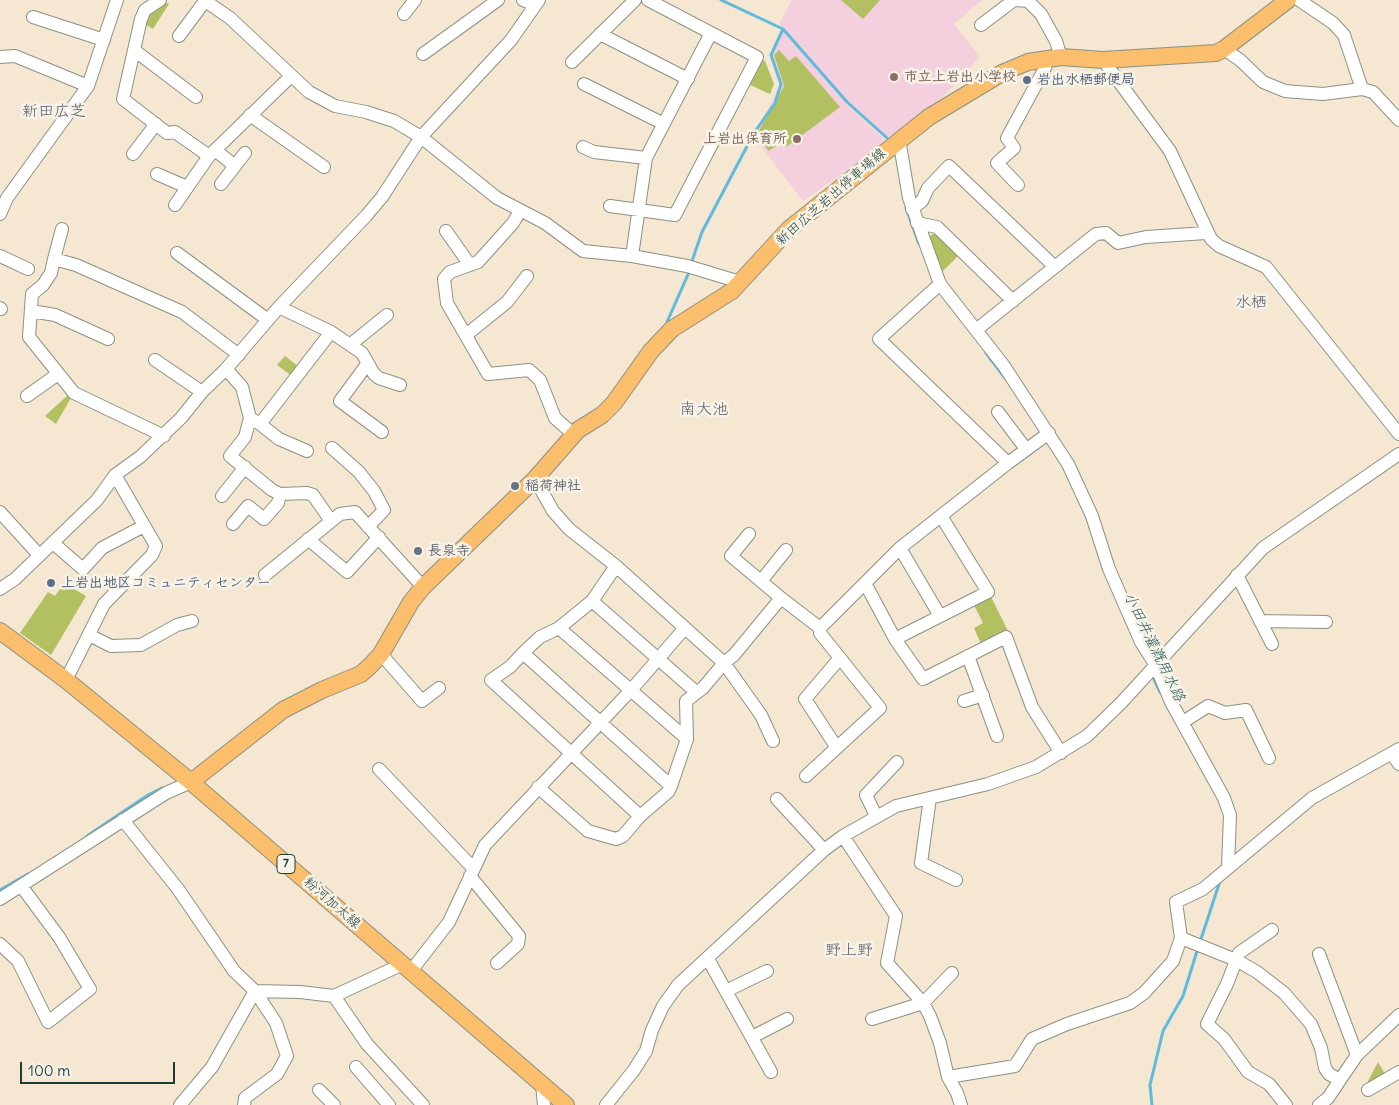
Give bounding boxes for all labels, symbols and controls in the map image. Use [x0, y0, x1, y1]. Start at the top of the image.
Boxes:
place label: 市立上岩出小学校 [904, 69, 1016, 85]
marker: 市立上岩出小学校 [888, 71, 900, 83]
place label: 岩出水栖郵便局 [1037, 72, 1135, 88]
marker: 岩出水栖郵便局 [1021, 74, 1033, 86]
district label: 新田広芝 [22, 101, 86, 121]
place label: 上岩出保育所 [703, 131, 787, 147]
marker: 上岩出保育所 [791, 133, 803, 145]
street label: 新田広芝岩出停車場線 [773, 145, 889, 249]
district label: 水栖 [1235, 292, 1267, 312]
district label: 南大池 [680, 399, 728, 419]
place label: 稲荷神社 [525, 478, 581, 494]
marker: 稲荷神社 [509, 480, 521, 492]
place label: 長泉寺 [428, 543, 470, 559]
marker: 長泉寺 [412, 545, 424, 557]
place label: 上岩出地区コミュニティセンター [61, 575, 271, 591]
marker: 上岩出地区コミュニティセンター [45, 577, 57, 589]
water label: 小田井灌漑用水路 [1120, 589, 1188, 705]
road number: 7 [277, 854, 295, 874]
street label: 粉河加太線 [300, 874, 364, 932]
district label: 野上野 [825, 940, 873, 960]
scale bar [22, 1052, 178, 1084]
text: 100 m [28, 1061, 70, 1080]

